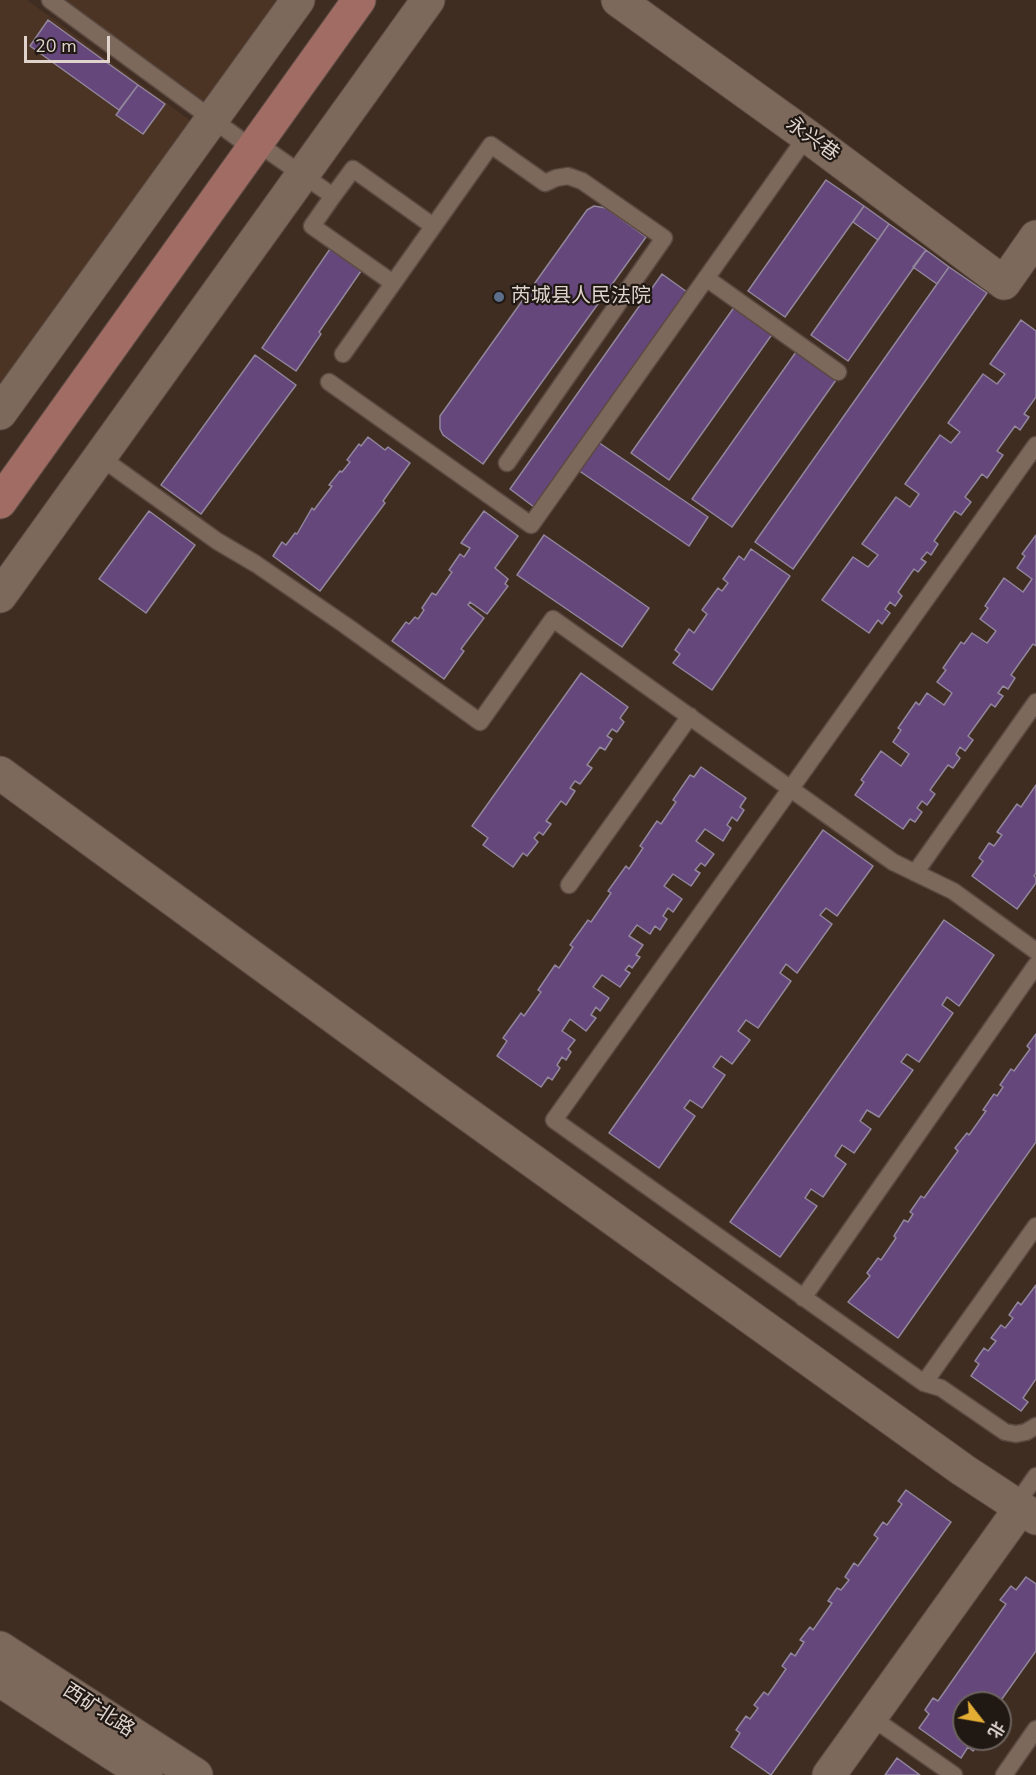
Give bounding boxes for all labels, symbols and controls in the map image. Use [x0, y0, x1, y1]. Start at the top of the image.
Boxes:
scale bar [27, 24, 112, 62]
text: 20 m [35, 34, 77, 58]
street label: 永兴巷 [781, 113, 843, 167]
place label: 芮城县人民法院 [511, 285, 651, 309]
marker: 芮城县人民法院 [492, 290, 506, 304]
street label: 西矿北路 [58, 1679, 138, 1743]
north arrow [952, 1691, 1012, 1751]
text: 北 [982, 1717, 1009, 1742]

